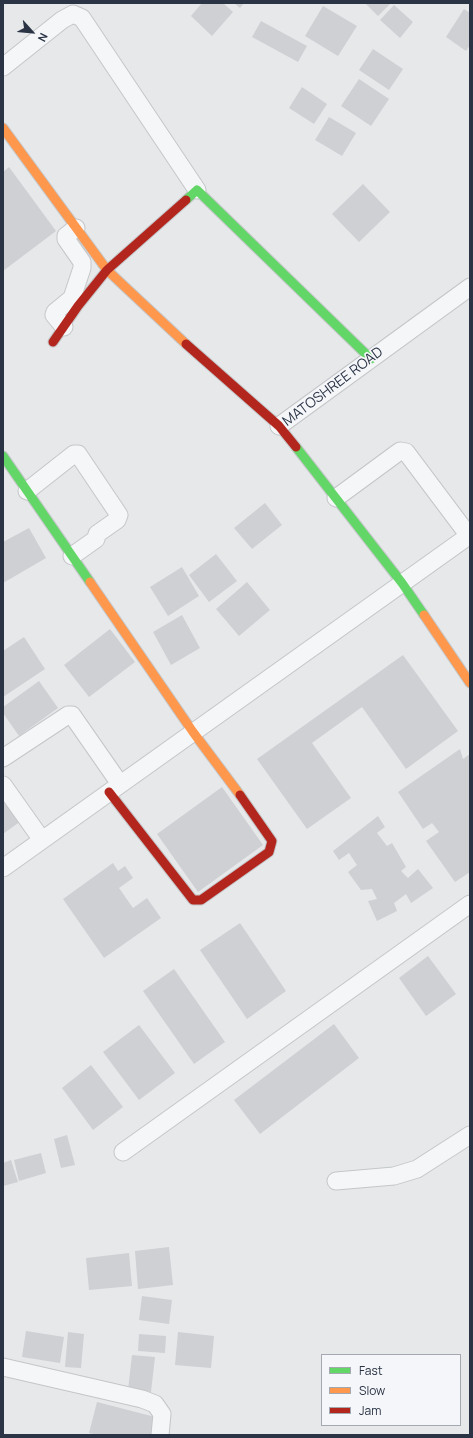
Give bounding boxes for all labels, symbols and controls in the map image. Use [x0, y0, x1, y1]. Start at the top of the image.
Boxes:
north arrow [12, 12, 52, 52]
text: N [35, 31, 52, 45]
street label: MATOSHREE ROAD [280, 344, 386, 430]
legend [321, 1354, 461, 1426]
text: Fast [359, 1362, 383, 1379]
text: Slow [359, 1382, 385, 1399]
text: Jam [359, 1402, 381, 1419]

